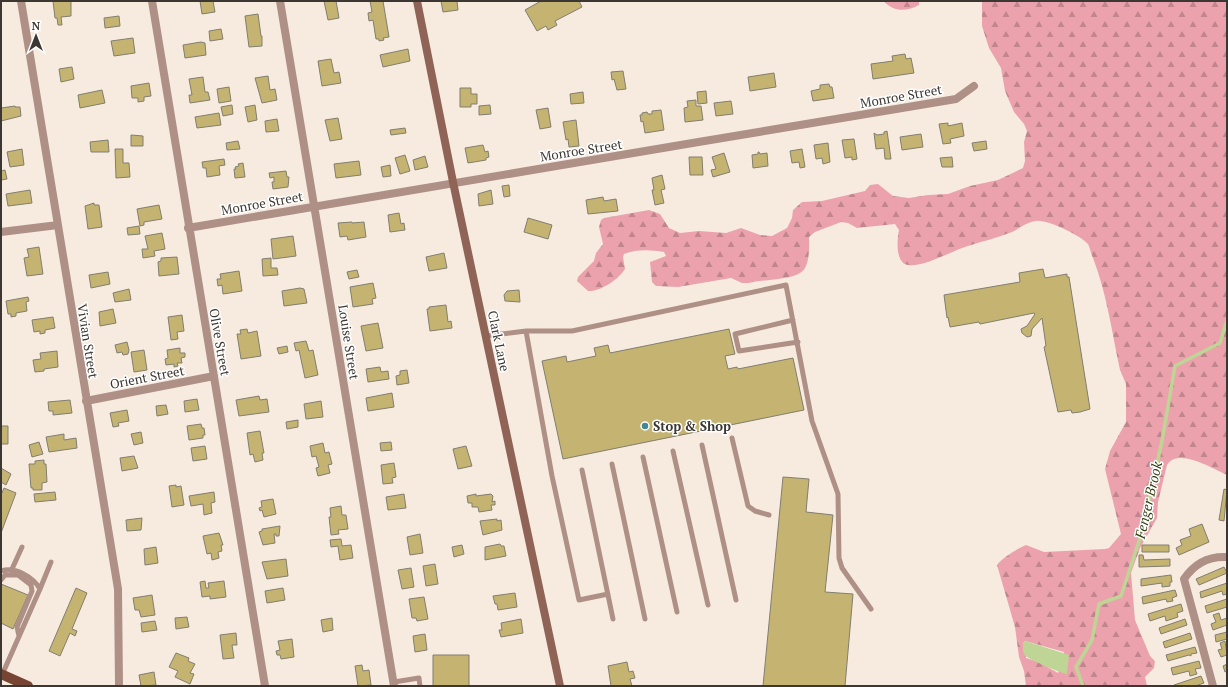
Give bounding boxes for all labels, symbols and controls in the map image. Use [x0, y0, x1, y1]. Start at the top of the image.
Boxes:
north arrow [16, 16, 56, 56]
text: N [32, 19, 41, 33]
street label: Monroe Street [859, 80, 943, 112]
street label: Monroe Street [539, 135, 623, 165]
street label: Monroe Street [220, 187, 304, 219]
street label: Vivian Street [73, 302, 103, 380]
street label: Louise Street [334, 303, 364, 381]
street label: Olive Street [205, 307, 235, 377]
street label: Clark Lane [484, 309, 514, 373]
street label: Orient Street [108, 361, 186, 393]
place label: Stop & Shop [653, 417, 731, 435]
marker: Stop & Shop [640, 421, 650, 431]
water label: Fenger Brook [1130, 459, 1166, 541]

